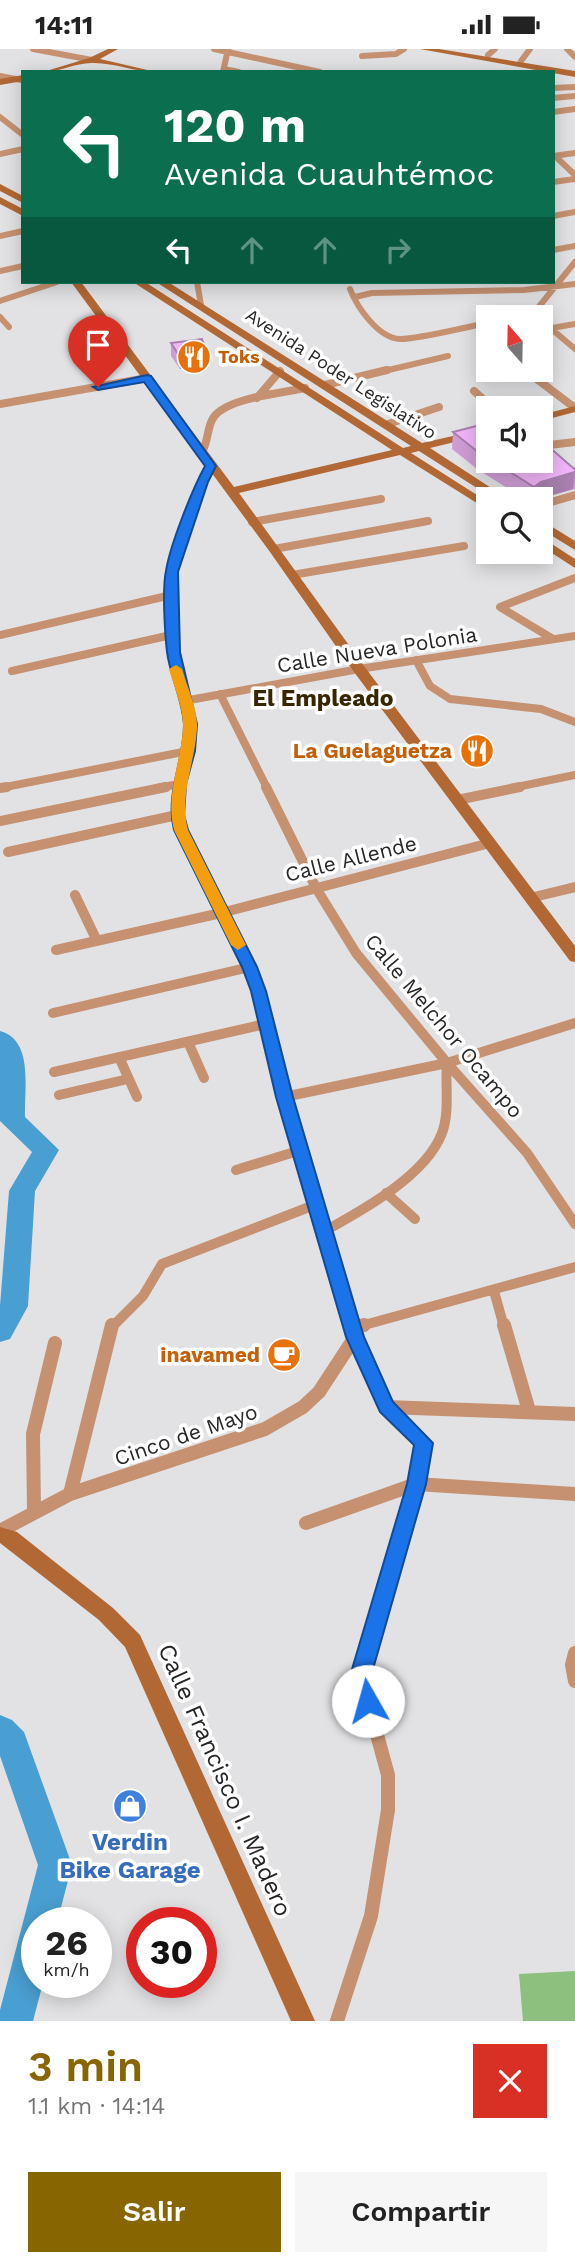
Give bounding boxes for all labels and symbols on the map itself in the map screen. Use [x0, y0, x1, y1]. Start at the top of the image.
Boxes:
street label: Avenida Poder Legislativo [242, 304, 441, 443]
north arrow [476, 305, 553, 381]
pin [68, 315, 128, 387]
restaurant icon: Toks [175, 338, 213, 376]
place label: Toks [218, 346, 260, 367]
street label: Calle Nueva Polonia [275, 621, 479, 678]
district label: El Empleado [252, 685, 394, 712]
restaurant icon: La Guelaguetza [458, 732, 496, 770]
place label: La Guelaguetza [293, 738, 453, 763]
street label: Calle Allende [283, 830, 419, 887]
street label: Calle Melchor Ocampo [360, 929, 529, 1123]
cafe icon: inavamed [265, 1336, 303, 1374]
place label: inavamed [160, 1342, 260, 1367]
street label: Cinco de Mayo [111, 1398, 261, 1471]
street label: Calle Francisco I. Madero [152, 1639, 298, 1921]
position arrow [331, 1664, 405, 1738]
shop icon: Verdin Bike Garage [111, 1787, 149, 1825]
place label: Verdin Bike Garage [59, 1828, 201, 1884]
speed limit sign: 30 [126, 1907, 217, 1998]

